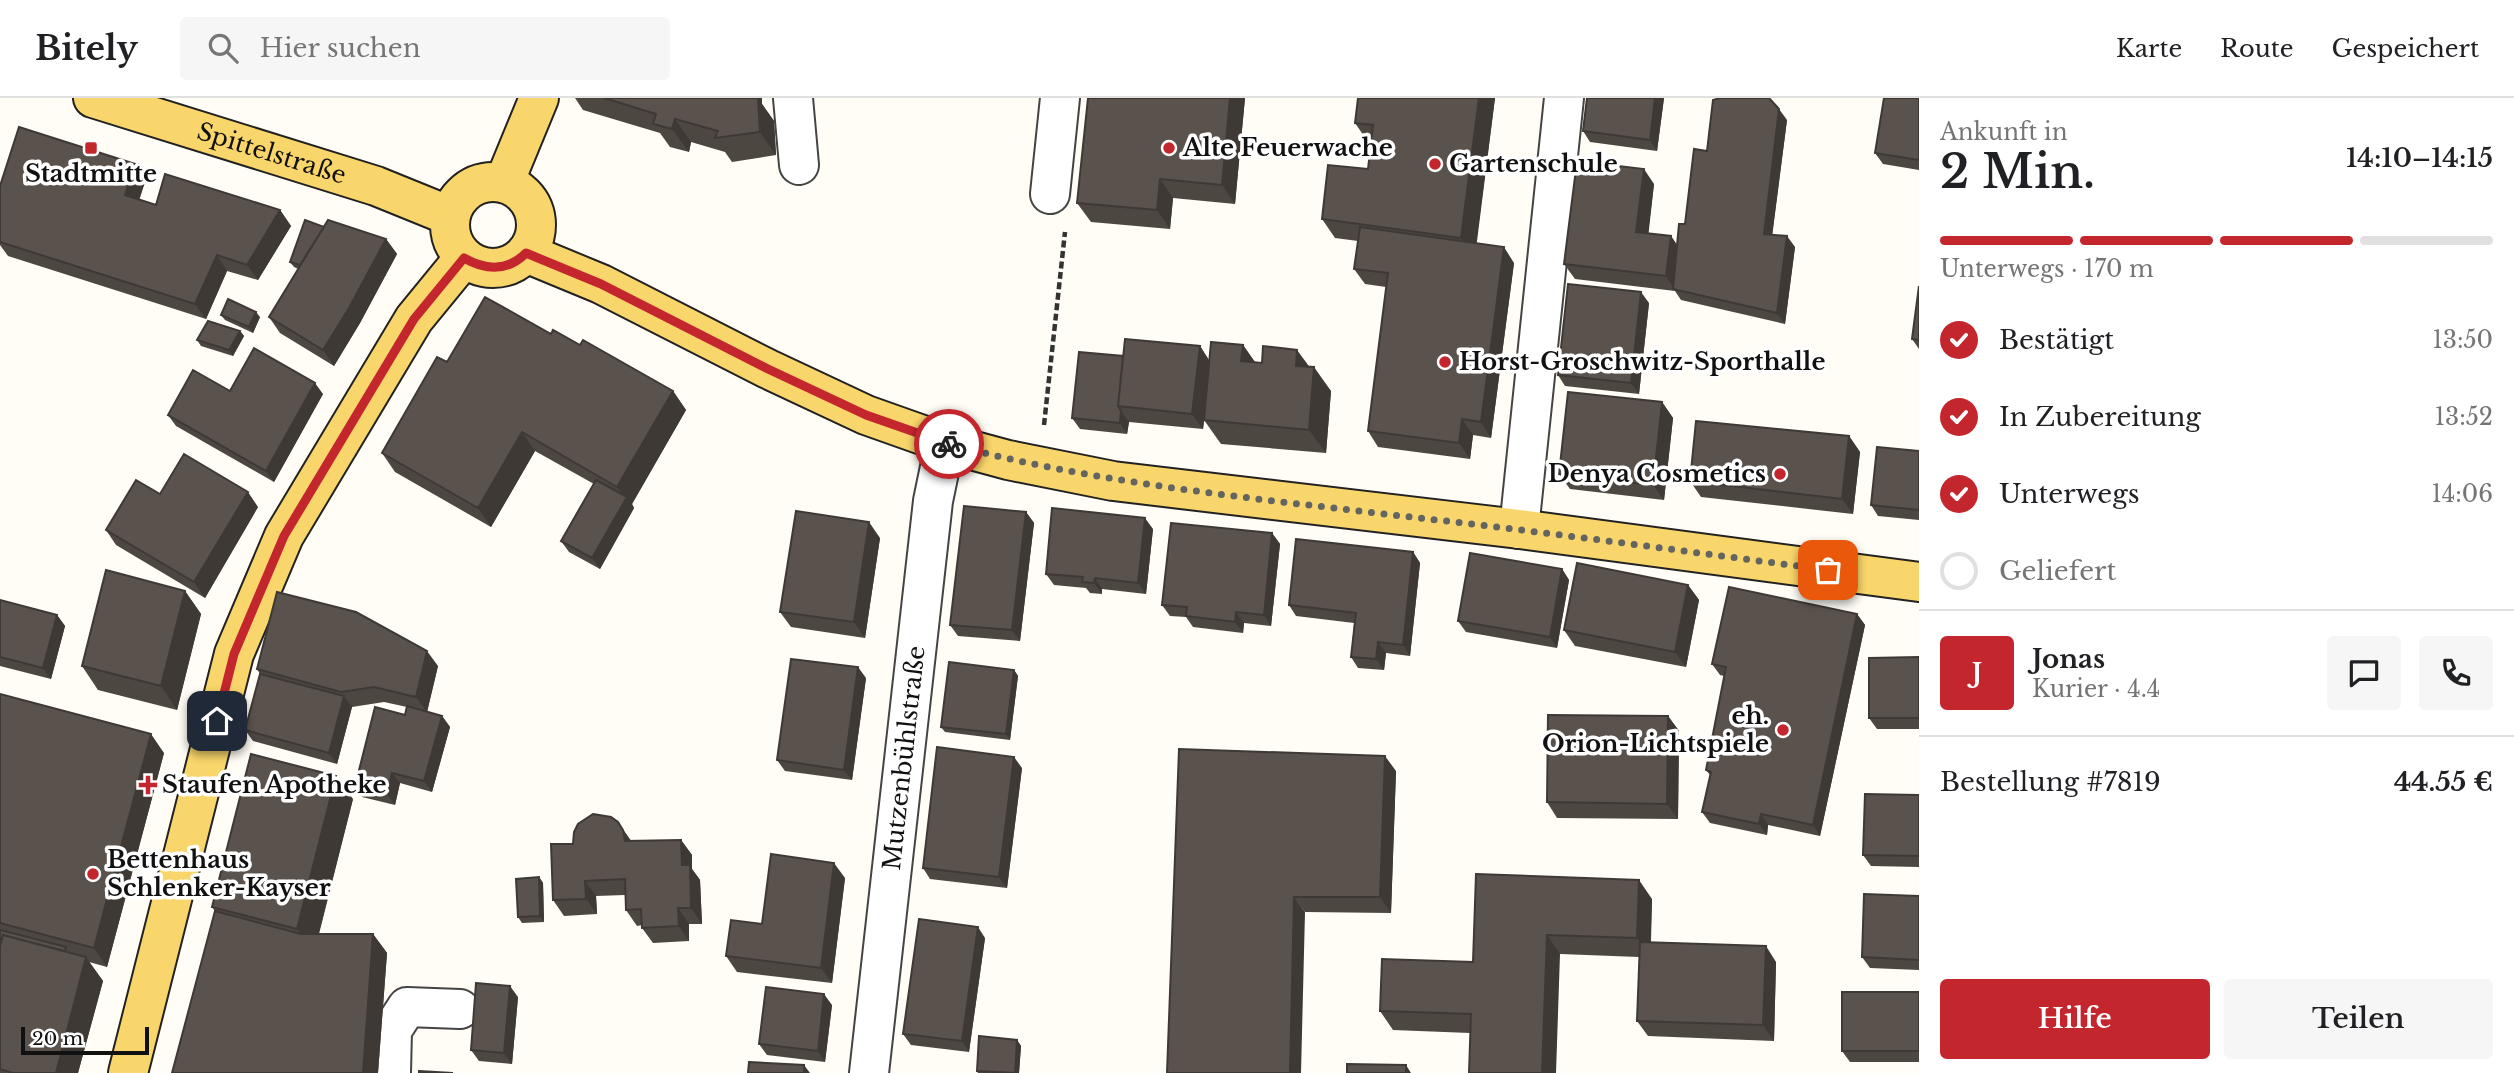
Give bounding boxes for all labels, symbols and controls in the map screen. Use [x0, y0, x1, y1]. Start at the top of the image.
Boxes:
search box [180, 17, 670, 80]
text: Bitely [35, 28, 138, 69]
icon: search [204, 29, 242, 67]
text: Hier suchen [260, 32, 421, 64]
text: Karte [2116, 34, 2182, 63]
text: Route [2220, 34, 2294, 63]
text: Gespeichert [2332, 34, 2479, 63]
street label: Spittelstraße [194, 116, 350, 190]
text: Ankunft in [1940, 118, 2068, 146]
place label: Alte Feuerwache [1182, 133, 1393, 162]
marker: Stadtmitte [83, 140, 99, 156]
marker: Alte Feuerwache [1161, 140, 1177, 156]
text: 14:10–14:15 [2346, 142, 2493, 174]
text: 2 Min. [1940, 143, 2095, 200]
place label: Gartenschule [1449, 149, 1618, 178]
marker: Gartenschule [1427, 156, 1443, 172]
place label: Stadtmitte [25, 159, 157, 188]
text: Unterwegs · 170 m [1940, 255, 2154, 283]
icon: check [1940, 321, 1978, 359]
text: Bestätigt [1999, 324, 2114, 356]
text: 13:50 [2433, 326, 2493, 354]
place label: Horst-Groschwitz-Sporthalle [1459, 347, 1825, 376]
marker: Horst-Groschwitz-Sporthalle [1437, 354, 1453, 370]
icon: check [1940, 398, 1978, 436]
text: In Zubereitung [1999, 401, 2201, 433]
text: 13:52 [2435, 403, 2493, 431]
courier [914, 409, 984, 479]
icon: bike [930, 425, 968, 463]
place label: Denya Cosmetics [1548, 459, 1766, 488]
marker: Denya Cosmetics [1772, 466, 1788, 482]
icon: check [1940, 475, 1978, 513]
text: Unterwegs [1999, 478, 2140, 510]
text: 14:06 [2432, 480, 2493, 508]
pin [1798, 540, 1858, 600]
icon: bag [1809, 551, 1847, 589]
text: Geliefert [1999, 555, 2116, 587]
button: chat [2327, 636, 2401, 710]
button: phone [2419, 636, 2493, 710]
text: Jonas [2032, 643, 2105, 675]
street label: Mutzenbühlstraße [877, 644, 931, 872]
text: J [1972, 657, 1982, 689]
text: Kurier · 4.4 [2032, 675, 2160, 703]
pin [187, 691, 247, 751]
place label: eh. Orion-Lichtspiele [1542, 701, 1769, 758]
icon: home [198, 702, 236, 740]
marker: eh. Orion-Lichtspiele [1775, 722, 1791, 738]
text: Bestellung #7819 [1940, 766, 2161, 798]
text: 44.55 € [2394, 766, 2493, 798]
place label: Staufen Apotheke [162, 770, 387, 799]
marker: Staufen Apotheke [140, 777, 156, 793]
place label: Bettenhaus Schlenker-Kayser [107, 845, 331, 902]
marker: Bettenhaus Schlenker-Kayser [85, 866, 101, 882]
button: Hilfe [1940, 979, 2210, 1059]
button: Teilen [2224, 979, 2493, 1059]
scale bar [21, 1024, 149, 1056]
text: 20 m [32, 1027, 83, 1050]

